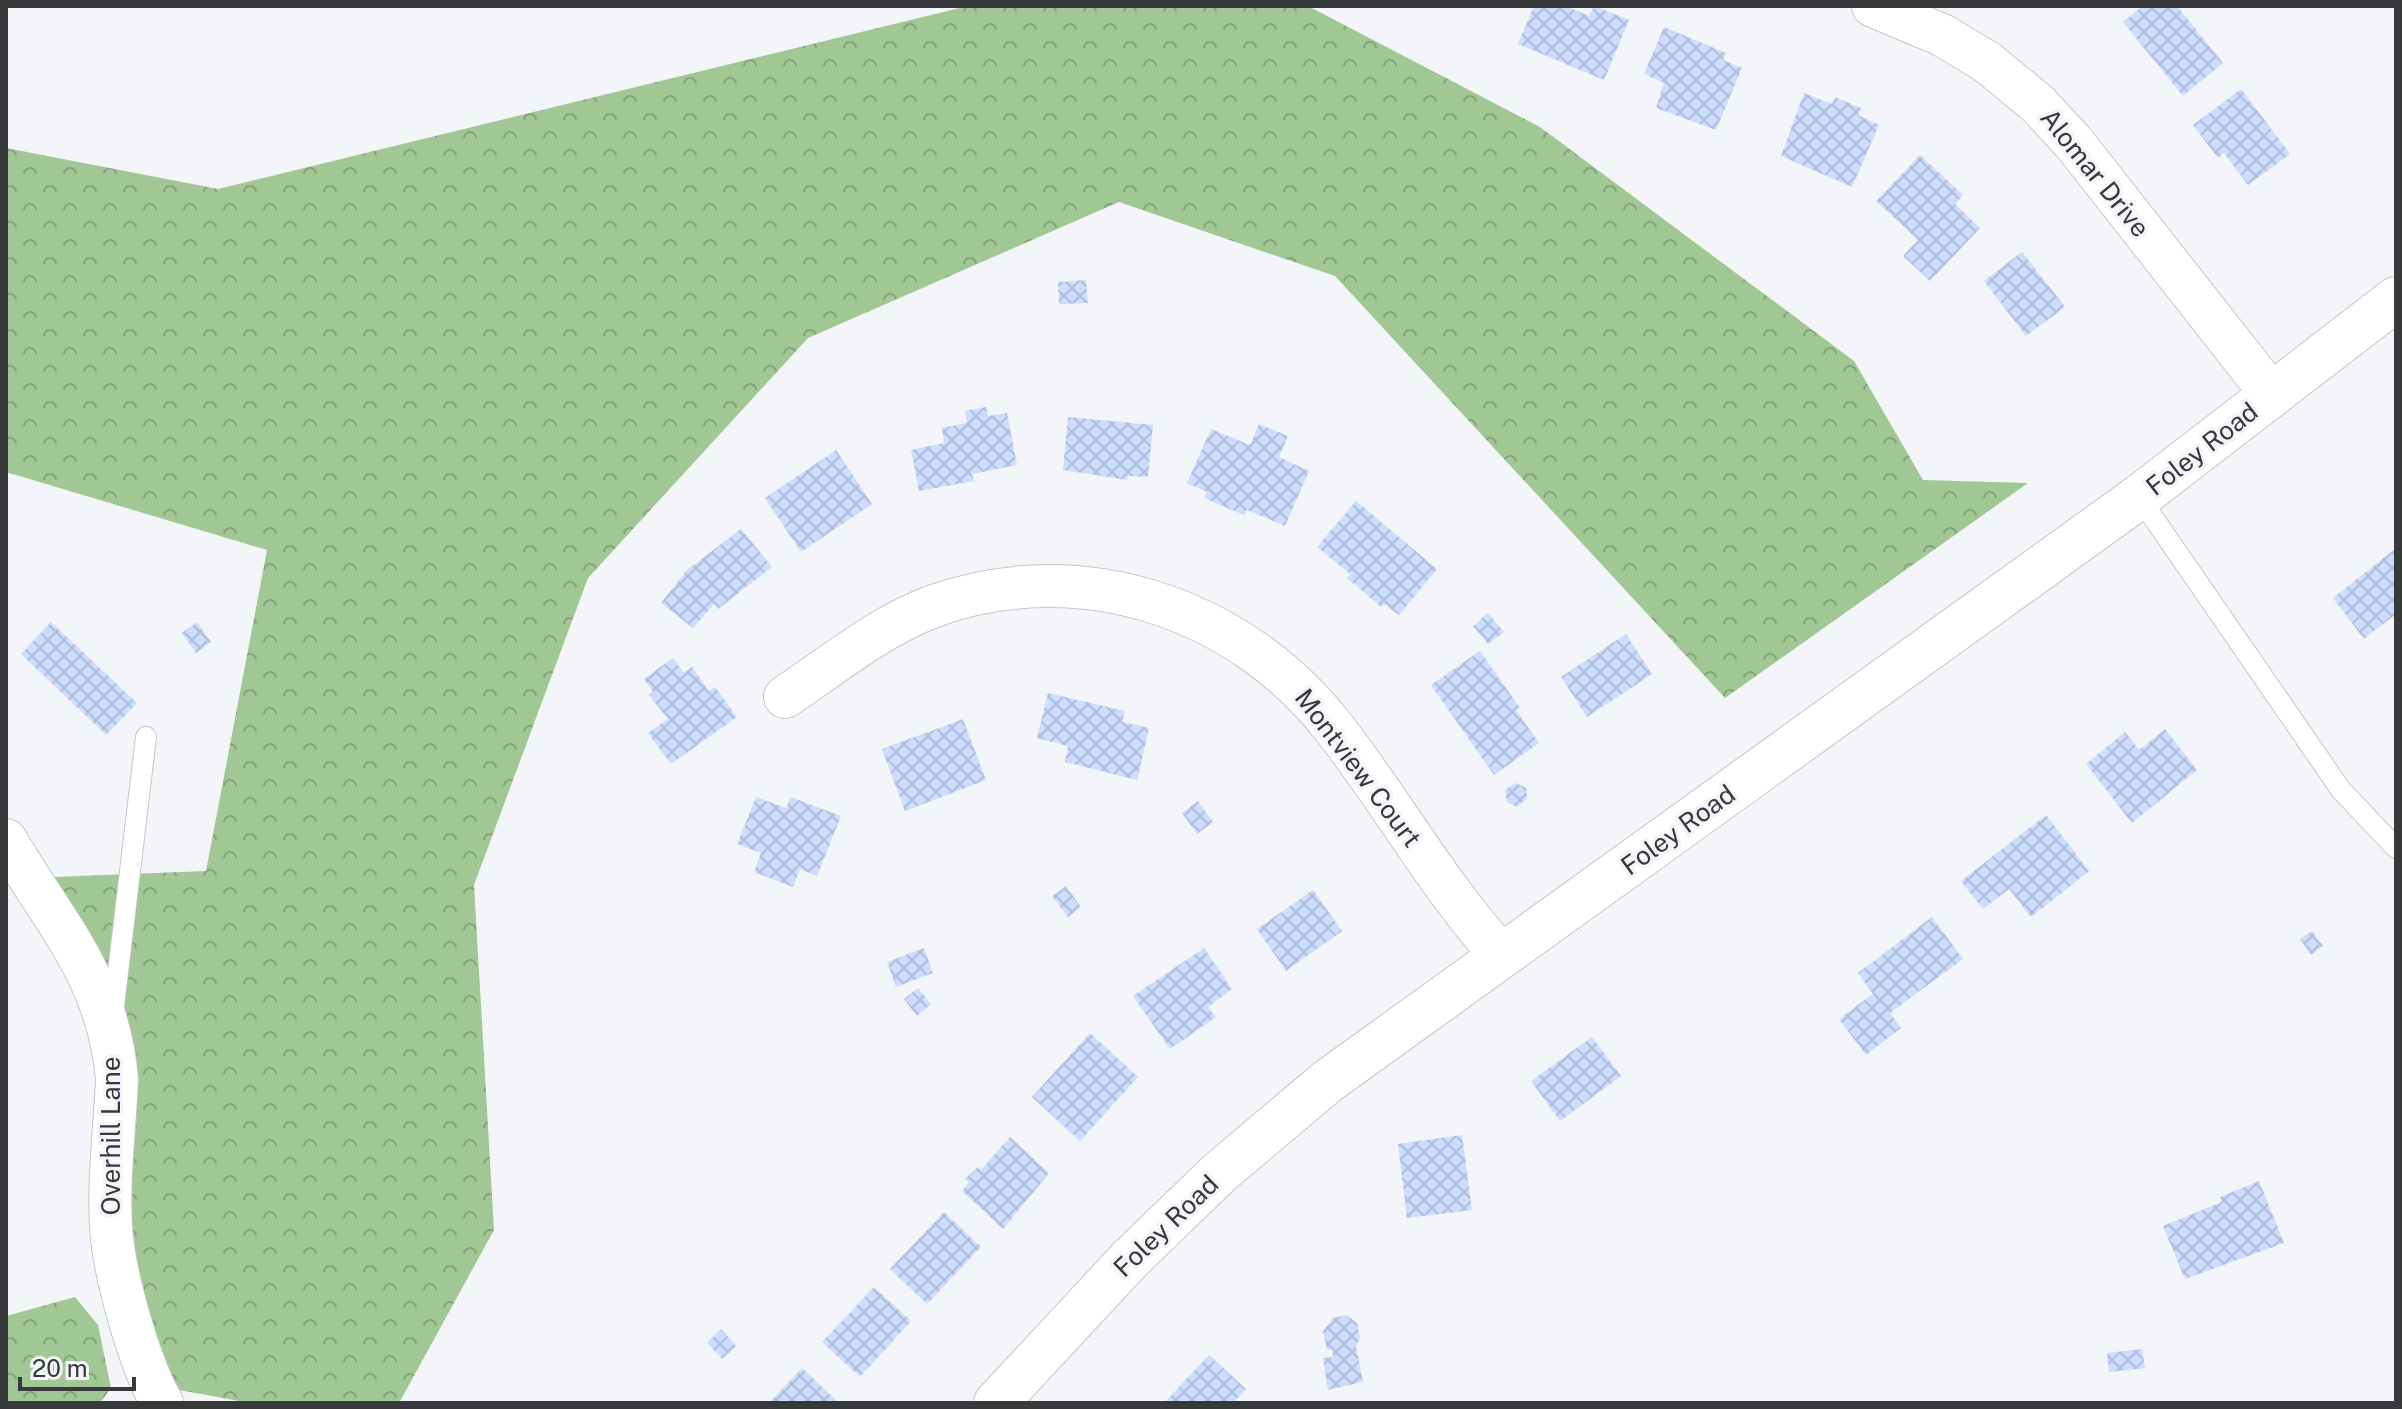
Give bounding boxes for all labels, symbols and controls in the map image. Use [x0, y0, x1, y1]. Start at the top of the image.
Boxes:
street label: Alomar Drive [2034, 102, 2156, 243]
street label: Foley Road [2140, 395, 2264, 502]
street label: Montview Court [1289, 682, 1428, 853]
street label: Foley Road [1615, 778, 1741, 881]
street label: Overhill Lane [95, 1057, 126, 1215]
street label: Foley Road [1107, 1168, 1224, 1283]
scale bar [20, 1341, 134, 1391]
text: 20 m [32, 1354, 88, 1382]

